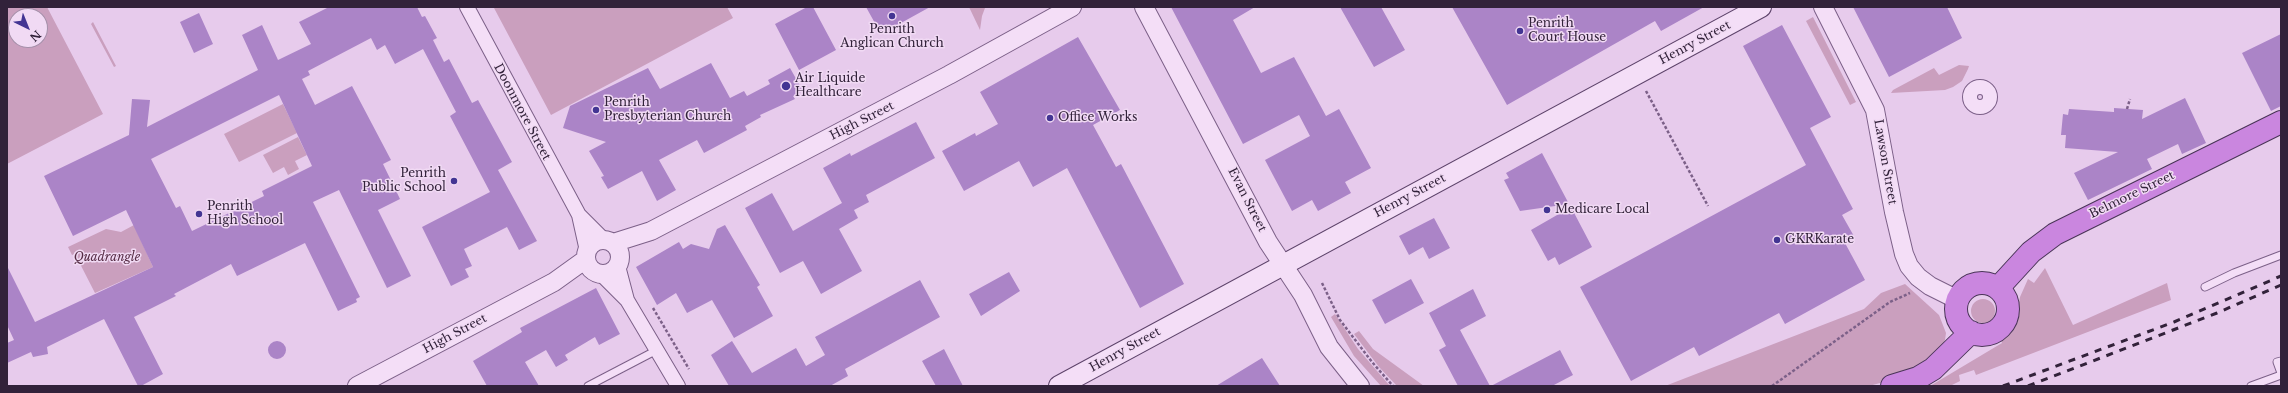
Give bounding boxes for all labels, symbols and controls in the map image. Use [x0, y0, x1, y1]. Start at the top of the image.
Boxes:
north arrow [8, 8, 48, 48]
marker: Penrith Anglican Church [887, 11, 897, 21]
place label: Penrith Court House [1528, 17, 1606, 45]
street label: Henry Street [1657, 18, 1733, 68]
place label: Penrith Anglican Church [840, 23, 944, 51]
marker: Penrith Court House [1515, 26, 1525, 36]
text: N [27, 27, 44, 45]
street label: Doonmore Street [490, 61, 554, 163]
place label: Air Liquide Healthcare [795, 72, 865, 100]
marker: Air Liquide Healthcare [780, 80, 792, 92]
place label: Penrith Presbyterian Church [604, 96, 731, 124]
street label: High Street [827, 99, 897, 143]
marker: Penrith Presbyterian Church [591, 105, 601, 115]
place label: Office Works [1058, 111, 1137, 125]
marker: Office Works [1045, 113, 1055, 123]
street label: Lawson Street [1870, 118, 1900, 206]
street label: Evan Street [1225, 165, 1269, 235]
place label: Penrith Public School [362, 167, 446, 195]
street label: Belmore Street [2087, 168, 2177, 222]
street label: Henry Street [1372, 171, 1448, 221]
marker: Penrith Public School [449, 176, 459, 186]
place label: Penrith High School [207, 200, 283, 228]
place label: Medicare Local [1555, 203, 1649, 217]
marker: Medicare Local [1542, 205, 1552, 215]
marker: Penrith High School [194, 209, 204, 219]
place label: GKRKarate [1785, 233, 1854, 247]
marker: GKRKarate [1772, 235, 1782, 245]
park label: Quadrangle [74, 251, 140, 265]
street label: High Street [421, 311, 489, 357]
street label: Henry Street [1087, 325, 1163, 375]

